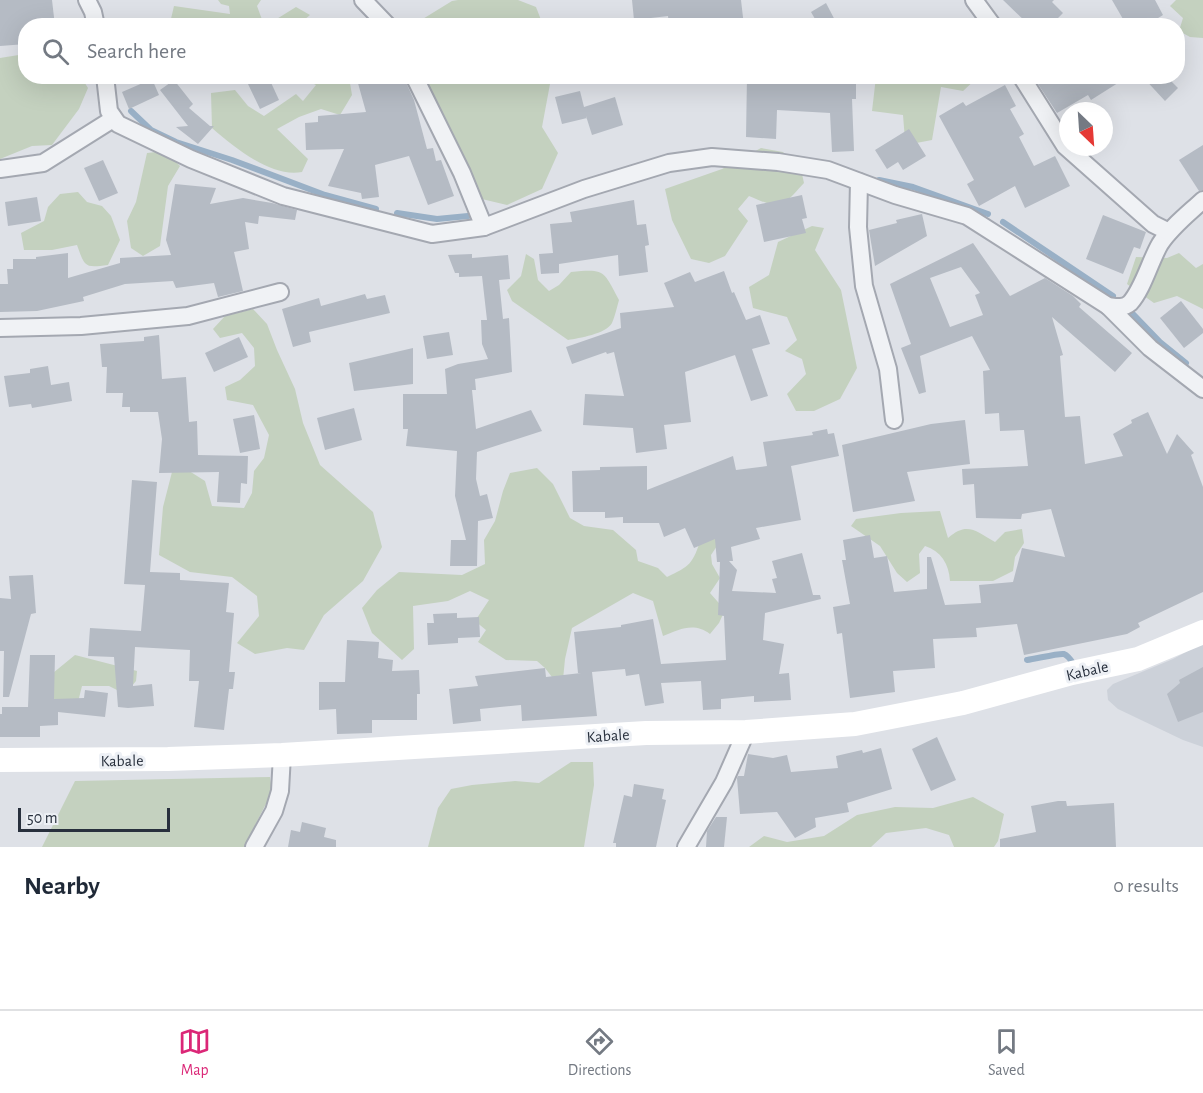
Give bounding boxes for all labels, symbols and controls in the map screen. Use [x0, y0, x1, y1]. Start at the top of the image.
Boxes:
search box [18, 18, 1185, 84]
icon: search [39, 35, 72, 68]
text: Search here [87, 40, 186, 62]
north arrow [1059, 102, 1113, 156]
street label: Kabale [1065, 658, 1110, 684]
street label: Kabale [586, 727, 630, 745]
street label: Kabale [100, 753, 144, 769]
scale bar [18, 805, 170, 832]
text: 50 m [27, 810, 58, 826]
text: Nearby [24, 873, 100, 899]
text: 0 results [1113, 876, 1179, 896]
tab: Map [178, 1025, 211, 1080]
tab: Directions [568, 1025, 632, 1080]
tab: Saved [988, 1025, 1025, 1080]

